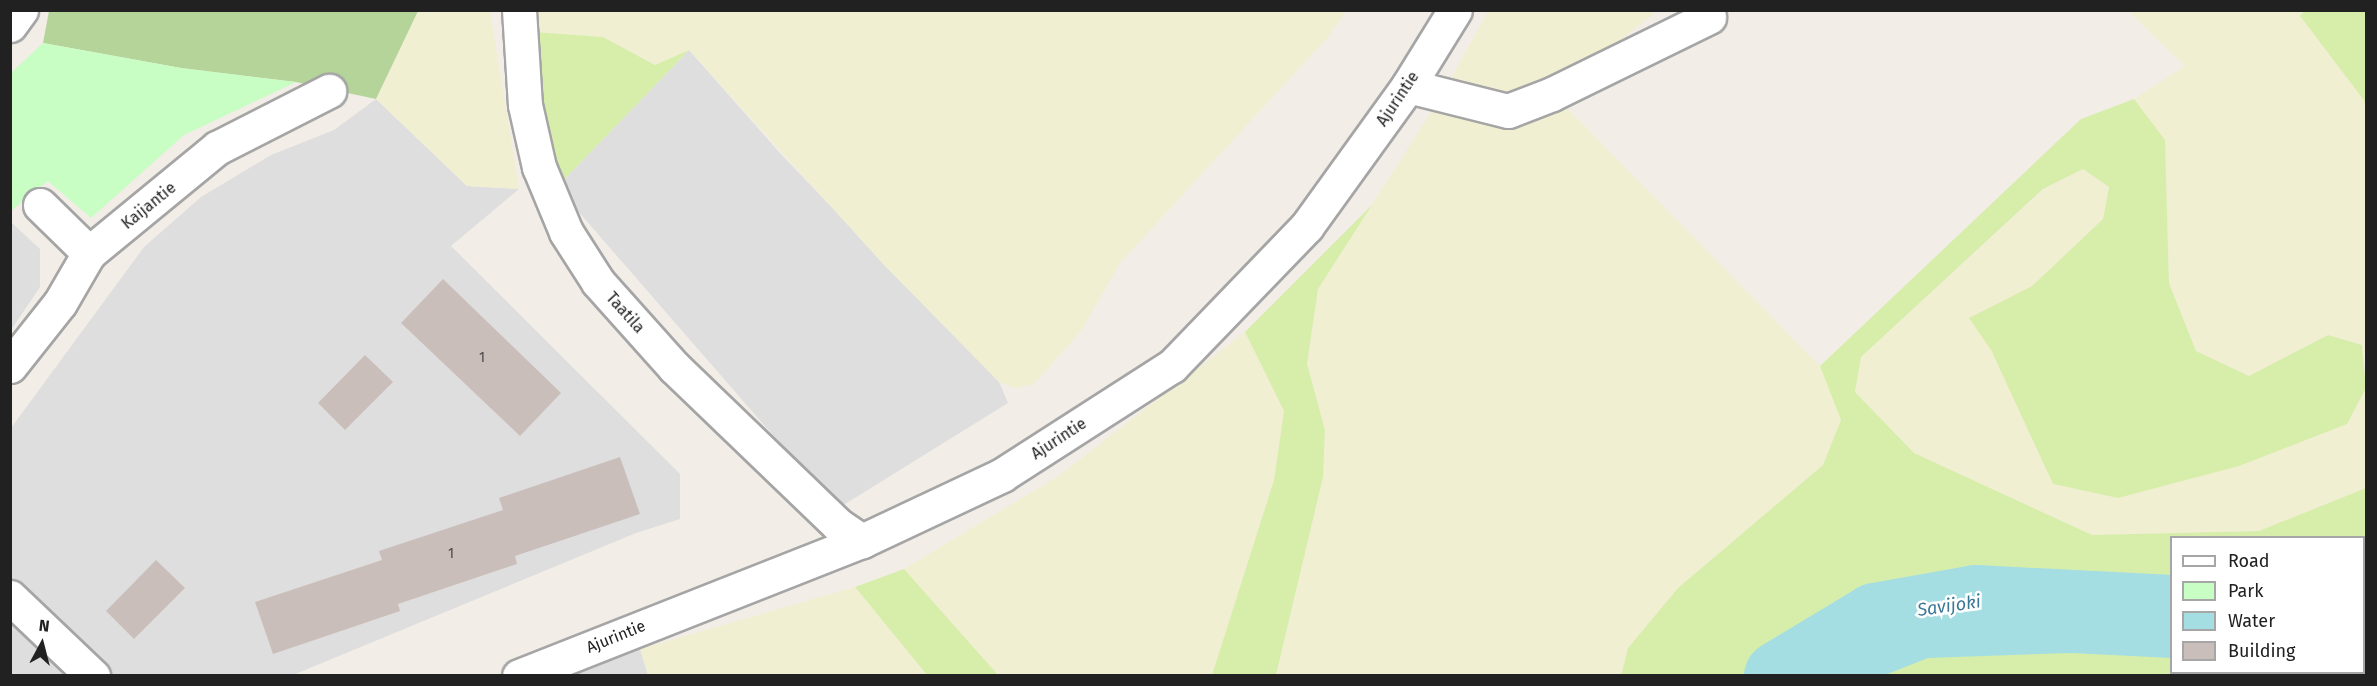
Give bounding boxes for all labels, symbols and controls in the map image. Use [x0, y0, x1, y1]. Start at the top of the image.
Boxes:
street label: Ajurintie [1373, 68, 1423, 130]
street label: Kaijantie [118, 178, 180, 234]
street label: Taatila [602, 289, 648, 337]
house number: 1 [479, 350, 485, 366]
street label: Ajurintie [1028, 414, 1090, 464]
legend [2170, 536, 2365, 674]
house number: 1 [448, 546, 454, 562]
text: Road [2228, 550, 2270, 572]
text: Park [2228, 580, 2263, 602]
water label: Savijoki [1916, 591, 1982, 621]
text: Water [2228, 610, 2275, 632]
north arrow [12, 614, 72, 674]
text: N [38, 616, 51, 636]
street label: Ajurintie [584, 616, 648, 658]
text: Building [2228, 640, 2295, 662]

